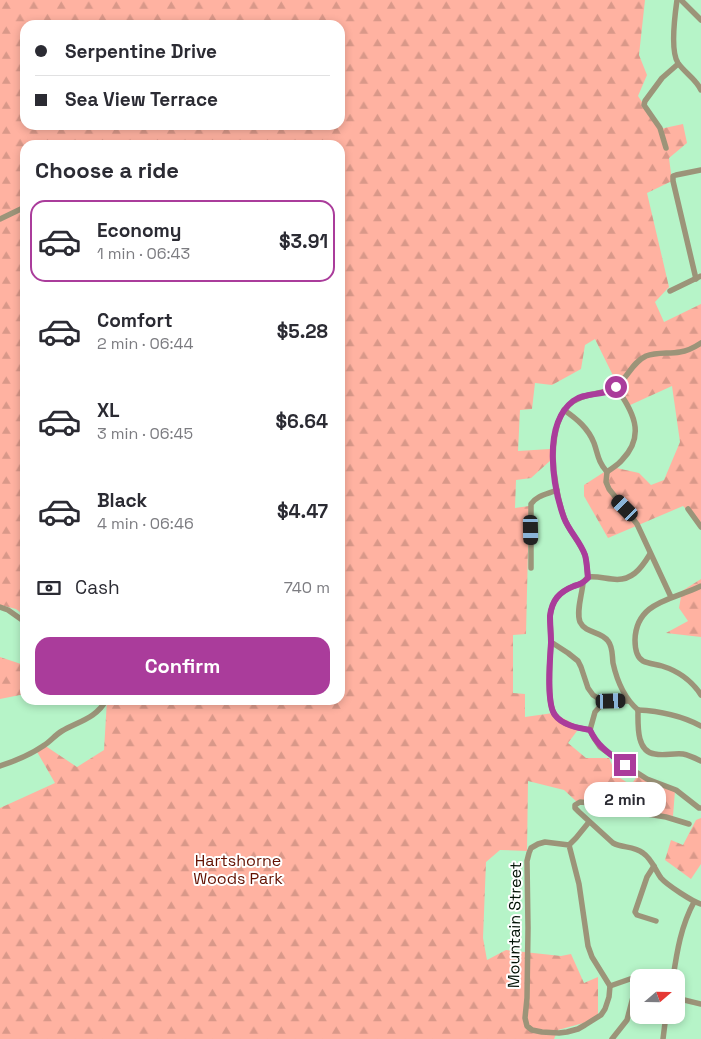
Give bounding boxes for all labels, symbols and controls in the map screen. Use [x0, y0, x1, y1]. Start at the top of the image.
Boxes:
text: Serpentine Drive [65, 39, 217, 64]
text: Sea View Terrace [65, 87, 218, 112]
text: Choose a ride [35, 156, 179, 184]
text: Economy [97, 218, 181, 243]
icon: car [37, 219, 82, 264]
text: $3.91 [279, 229, 328, 254]
text: 1 min · 06:43 [97, 243, 190, 264]
text: Comfort [97, 308, 173, 333]
icon: car [37, 309, 82, 354]
text: $5.28 [277, 319, 328, 344]
text: 2 min · 06:44 [97, 333, 194, 354]
route start [605, 376, 627, 398]
text: XL [97, 398, 120, 423]
icon: car [37, 399, 82, 444]
text: $6.64 [275, 409, 328, 434]
text: 3 min · 06:45 [97, 423, 193, 444]
text: Black [97, 488, 147, 513]
icon: car [37, 489, 82, 534]
car [609, 492, 640, 524]
text: $4.47 [277, 499, 328, 524]
text: 4 min · 06:46 [97, 513, 194, 534]
car [523, 515, 538, 545]
icon: cash [35, 574, 63, 602]
text: Cash [75, 575, 120, 600]
text: 740 m [284, 577, 330, 598]
button: Confirm [35, 637, 330, 695]
car [595, 693, 626, 709]
route end [614, 754, 636, 776]
callout: 2 min [584, 782, 666, 818]
text: 2 min [604, 789, 646, 810]
park label: Hartshorne Woods Park [193, 850, 283, 889]
street label: Mountain Street [503, 862, 526, 988]
north arrow [630, 969, 685, 1024]
map controls [630, 969, 685, 1024]

